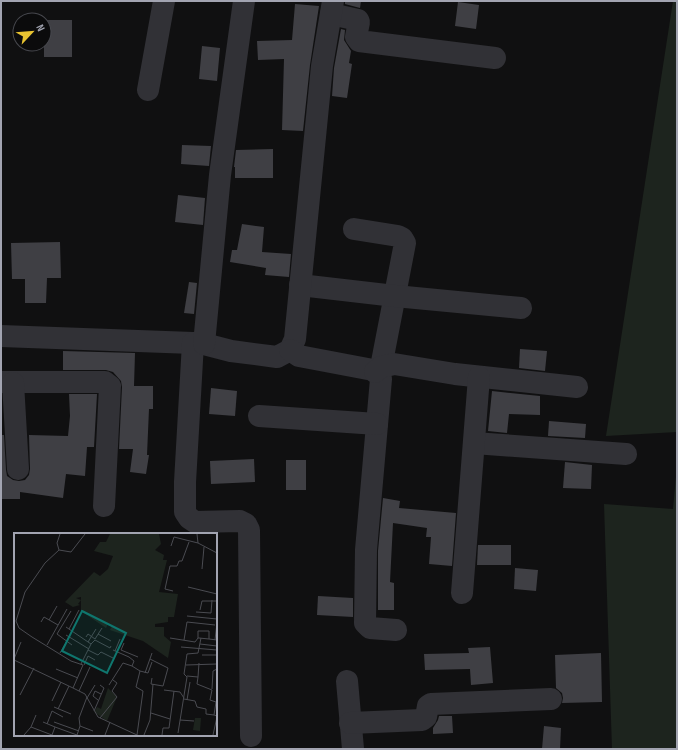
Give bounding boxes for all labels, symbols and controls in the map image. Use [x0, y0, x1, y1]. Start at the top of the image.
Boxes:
north arrow [12, 12, 52, 52]
text: N [33, 22, 48, 33]
inset map [14, 533, 217, 736]

